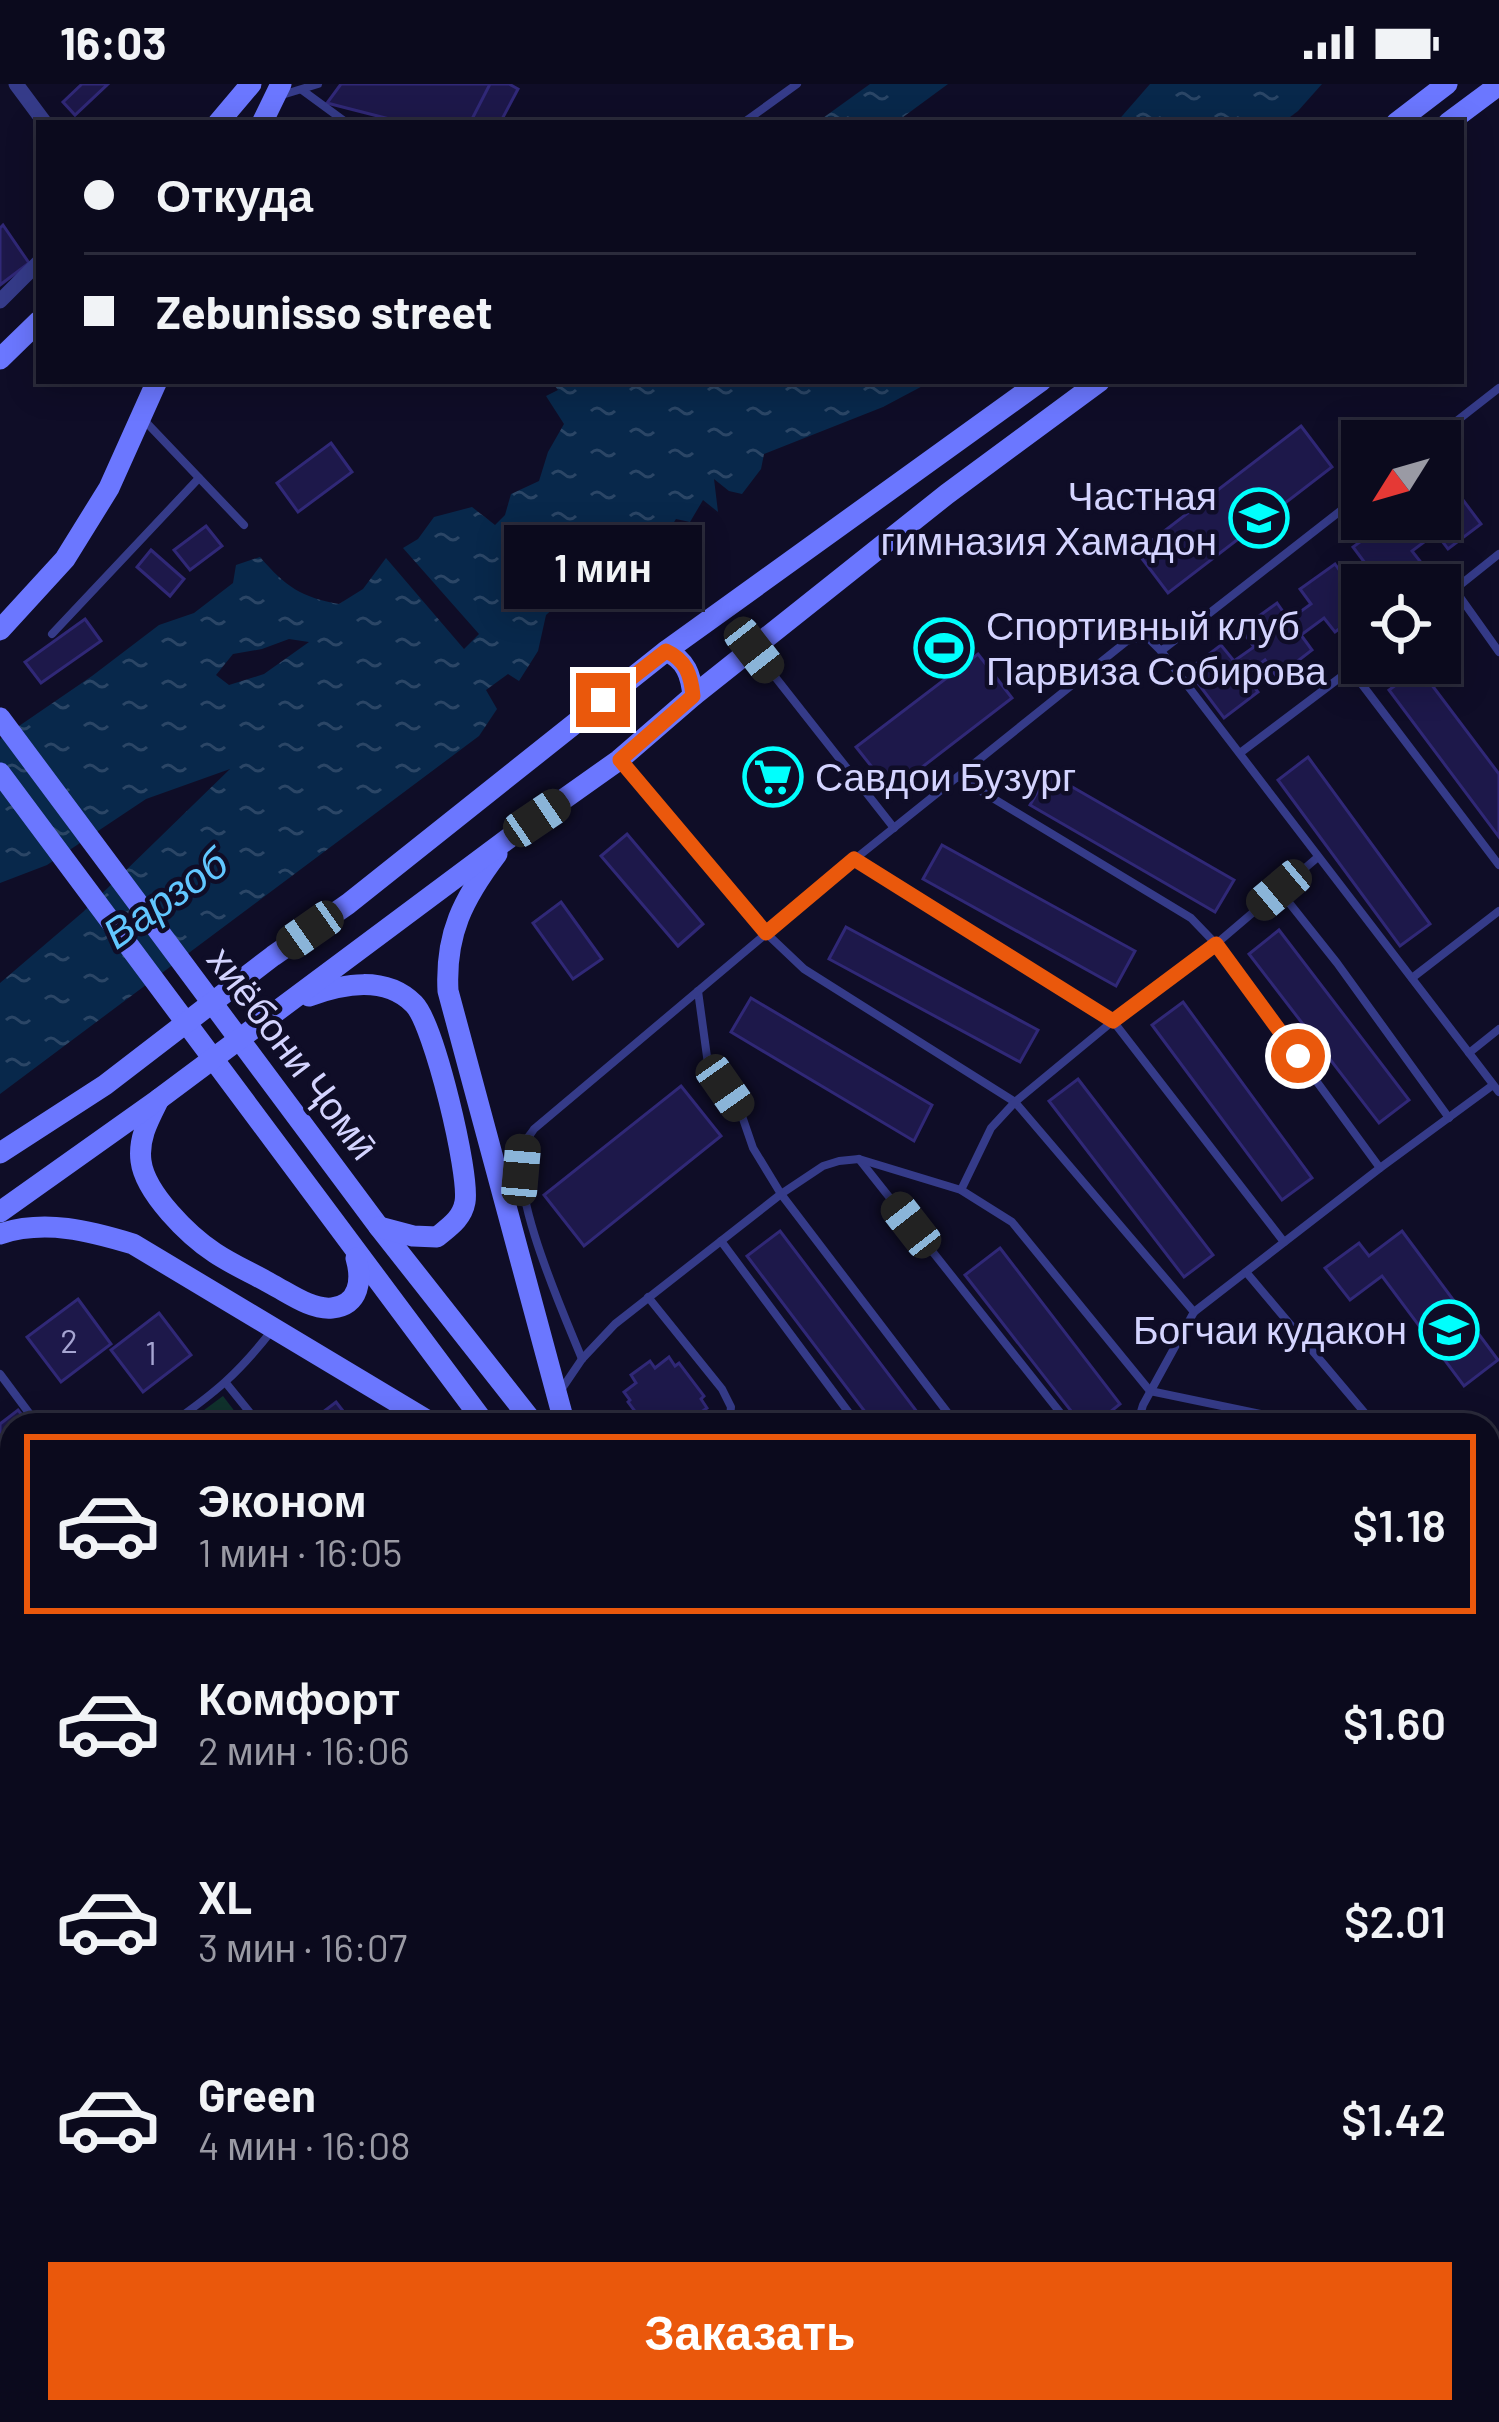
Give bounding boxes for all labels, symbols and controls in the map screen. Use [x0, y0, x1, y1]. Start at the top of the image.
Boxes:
text: 16:03 [60, 15, 166, 69]
text: Откуда [156, 167, 313, 221]
text: Zebunisso street [156, 284, 493, 338]
north arrow [1341, 420, 1461, 540]
map controls [1341, 420, 1461, 684]
place label: Частная гимназия Хамадон [881, 471, 1217, 563]
school or university icon: Частная гимназия Хамадон [1228, 487, 1290, 549]
callout: 1 мин [504, 526, 702, 610]
text: 1 мин [554, 543, 652, 590]
button: locate [1341, 564, 1461, 684]
place label: Спортивный клуб Парвиза Собирова [986, 601, 1327, 693]
car [718, 611, 790, 689]
sports icon: Спортивный клуб Парвиза Собирова [913, 617, 975, 679]
route end [576, 673, 630, 727]
supermarket icon: Савдои Бузург [742, 746, 804, 808]
place label: Савдои Бузург [815, 752, 1076, 799]
car [497, 783, 577, 853]
water label: Варзоб [92, 835, 237, 958]
car [1240, 853, 1318, 927]
car [270, 895, 350, 965]
street label: хиёбони Ҷомӣ [199, 936, 390, 1168]
route start [1271, 1029, 1325, 1083]
car [690, 1048, 760, 1128]
car [500, 1133, 542, 1207]
car [875, 1186, 947, 1264]
school or university icon: Богчаи кудакон [1418, 1299, 1480, 1361]
place label: Богчаи кудакон [1133, 1305, 1407, 1352]
house number: 2 [60, 1320, 78, 1360]
house number: 1 [145, 1332, 157, 1372]
icon: car [54, 1470, 162, 1578]
text: Эконом [198, 1472, 367, 1526]
text: $1.18 [1352, 1497, 1446, 1551]
text: 1 мин · 16:05 [198, 1528, 402, 1575]
icon: car [54, 1668, 162, 1776]
text: Комфорт [198, 1670, 400, 1724]
text: $1.60 [1343, 1695, 1446, 1749]
text: 2 мин · 16:06 [198, 1726, 410, 1773]
icon: car [54, 1866, 162, 1974]
text: XL [198, 1869, 252, 1923]
text: $2.01 [1344, 1893, 1446, 1947]
text: 3 мин · 16:07 [198, 1923, 407, 1970]
icon: car [54, 2064, 162, 2172]
text: Green [198, 2067, 316, 2121]
text: $1.42 [1341, 2091, 1446, 2145]
text: 4 мин · 16:08 [198, 2121, 411, 2168]
button: Заказать [48, 2262, 1452, 2400]

